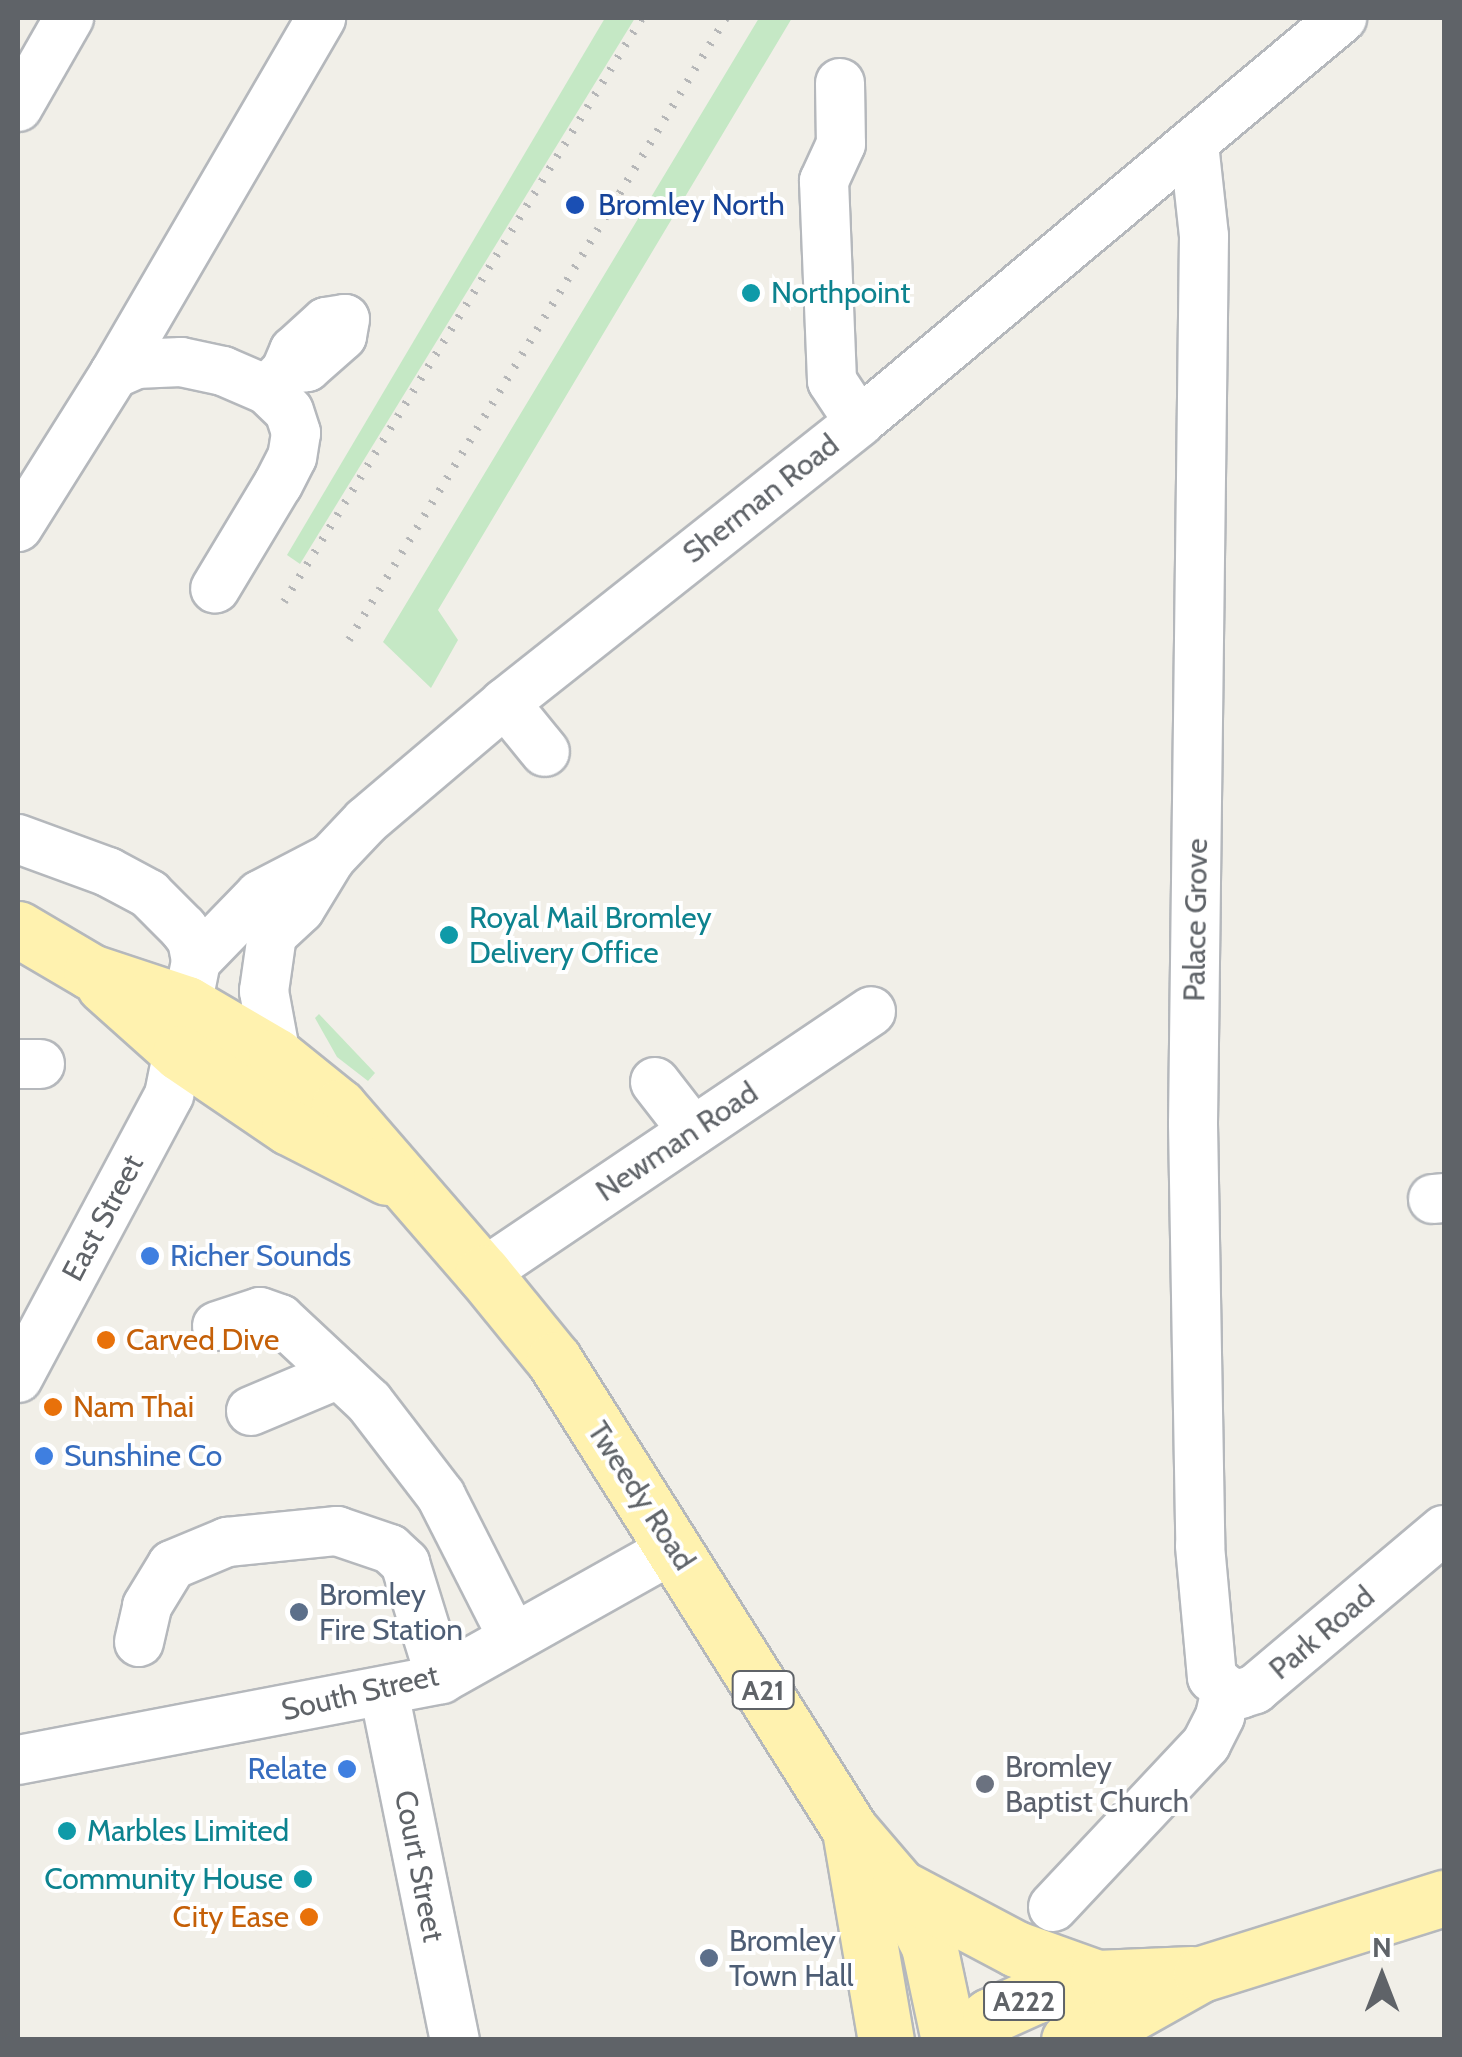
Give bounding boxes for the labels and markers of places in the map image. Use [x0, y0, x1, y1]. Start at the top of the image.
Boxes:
place label: Bromley North [598, 187, 785, 223]
marker: Bromley North [562, 192, 588, 218]
place label: Northpoint [771, 275, 910, 311]
marker: Northpoint [740, 282, 762, 304]
place label: Royal Mail Bromley Delivery Office [469, 900, 712, 970]
marker: Royal Mail Bromley Delivery Office [438, 924, 460, 946]
place label: Richer Sounds [170, 1238, 351, 1274]
marker: Richer Sounds [139, 1245, 161, 1267]
place label: Carved Dive [126, 1322, 279, 1358]
marker: Carved Dive [95, 1329, 117, 1351]
place label: Nam Thai [73, 1389, 194, 1425]
marker: Nam Thai [42, 1396, 64, 1418]
place label: Sunshine Co [64, 1438, 222, 1474]
marker: Sunshine Co [33, 1445, 55, 1467]
place label: Bromley Fire Station [319, 1577, 463, 1648]
marker: Bromley Fire Station [288, 1601, 310, 1623]
place label: Bromley Baptist Church [1005, 1749, 1189, 1820]
place label: Relate [248, 1751, 327, 1787]
marker: Relate [336, 1758, 358, 1780]
marker: Bromley Baptist Church [974, 1773, 996, 1795]
place label: Marbles Limited [87, 1813, 289, 1849]
marker: Marbles Limited [56, 1820, 78, 1842]
place label: Community House [44, 1861, 283, 1897]
marker: Community House [292, 1868, 314, 1890]
place label: City Ease [172, 1899, 289, 1935]
marker: City Ease [298, 1906, 320, 1928]
place label: Bromley Town Hall [729, 1923, 854, 1994]
marker: Bromley Town Hall [698, 1947, 720, 1969]

